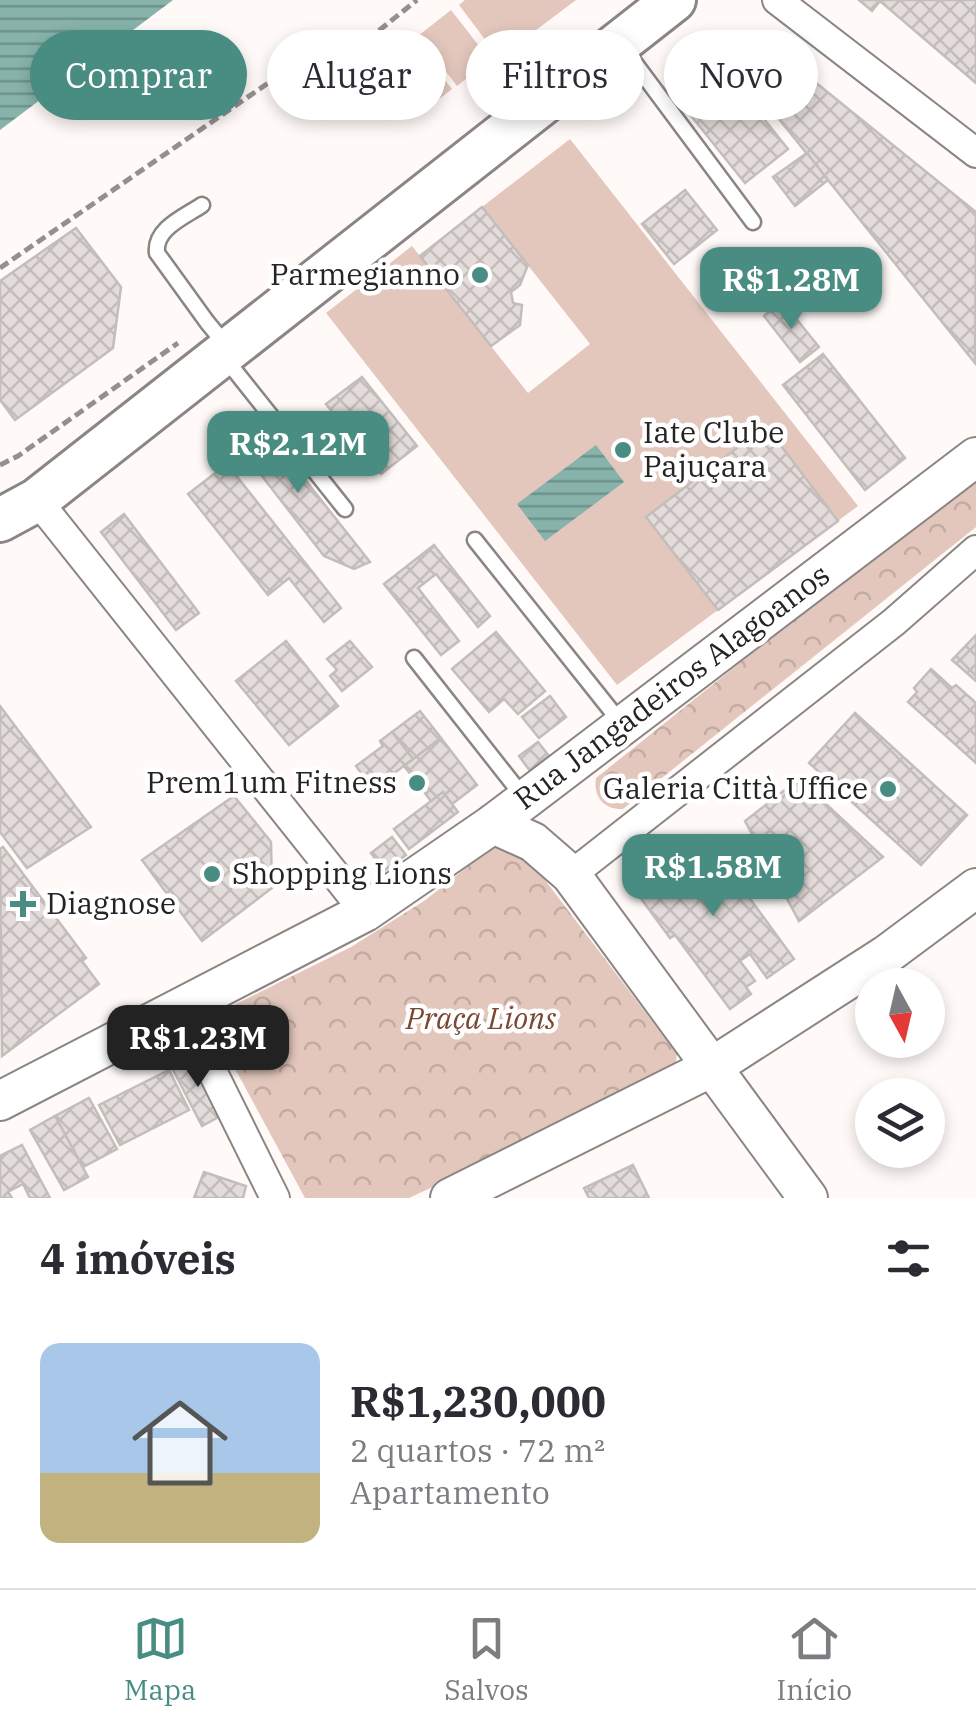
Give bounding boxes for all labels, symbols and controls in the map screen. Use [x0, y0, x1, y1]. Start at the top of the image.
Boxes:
chip: Comprar [30, 30, 247, 120]
chip: Alugar [267, 30, 446, 120]
chip: Filtros [466, 30, 644, 120]
chip: Novo [664, 30, 818, 120]
pin: R$1.28M [699, 247, 883, 332]
place label: Parmegianno [270, 254, 460, 293]
text: R$1.28M [722, 258, 860, 300]
marker: Parmegianno [469, 264, 491, 286]
pin: R$2.12M [206, 411, 390, 496]
place label: Iate Clube Pajuçara [643, 412, 784, 485]
text: R$2.12M [229, 422, 367, 464]
marker: Iate Clube Pajuçara [612, 439, 634, 461]
street label: Rua Jangadeiros Alagoanos [506, 554, 837, 817]
place label: Prem1um Fitness [146, 762, 397, 801]
place label: Galeria Città Uffice [603, 768, 868, 807]
marker: Prem1um Fitness [406, 772, 428, 794]
marker: Galeria Città Uffice [877, 778, 899, 800]
pin: R$1.58M [621, 834, 805, 919]
text: R$1.58M [644, 845, 782, 887]
place label: Shopping Lions [232, 853, 452, 892]
marker: Shopping Lions [201, 863, 223, 885]
place label: Diagnose [46, 883, 176, 922]
marker: Diagnose [10, 891, 36, 917]
north arrow [855, 968, 945, 1058]
map controls [855, 968, 945, 1168]
park label: Praça Lions [405, 998, 556, 1037]
pin: R$1.23M [106, 1005, 290, 1090]
text: R$1.23M [129, 1016, 267, 1058]
button: layers [855, 1078, 945, 1168]
text: 4 imóveis [40, 1231, 236, 1286]
icon: filters [881, 1231, 936, 1286]
text: R$1,230,000 [350, 1374, 606, 1429]
icon: home [120, 1383, 240, 1503]
text: 2 quartos · 72 m² [350, 1429, 605, 1471]
text: Apartamento [350, 1471, 550, 1513]
tab: Mapa [124, 1611, 196, 1708]
tab: Salvos [444, 1611, 529, 1708]
tab: Início [777, 1611, 852, 1708]

